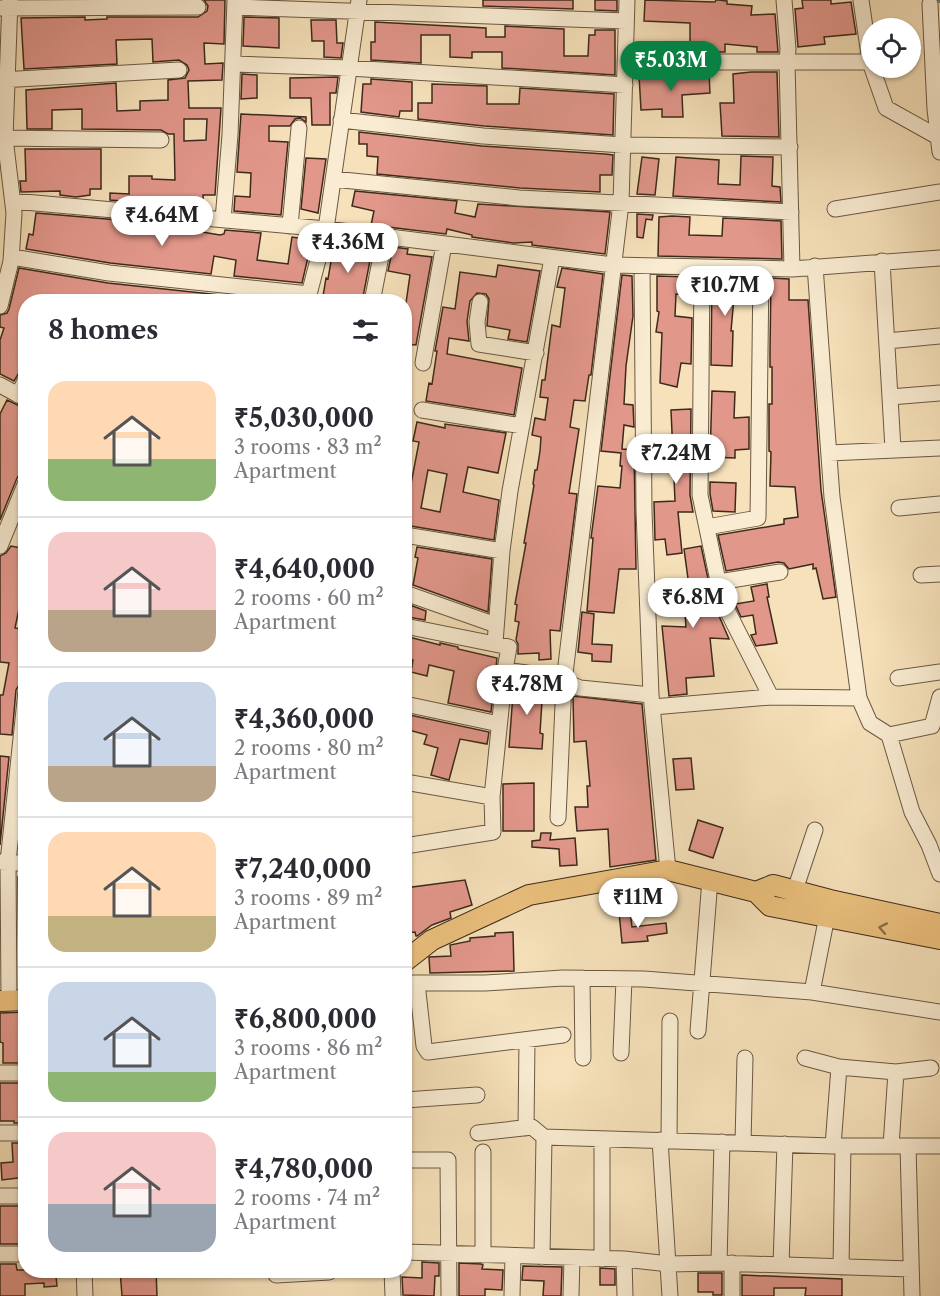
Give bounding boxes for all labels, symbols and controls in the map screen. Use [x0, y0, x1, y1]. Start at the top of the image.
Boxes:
map controls [861, 18, 921, 78]
button: locate [861, 18, 921, 78]
pin: ₹5.03M [622, 41, 720, 92]
text: ₹5.03M [634, 48, 708, 72]
pin: ₹4.64M [113, 196, 211, 247]
text: ₹4.64M [125, 203, 199, 227]
pin: ₹4.36M [299, 223, 397, 274]
text: ₹4.36M [311, 230, 385, 254]
pin: ₹10.7M [676, 266, 774, 317]
text: ₹10.7M [690, 273, 760, 297]
text: 8 homes [48, 314, 158, 346]
icon: filters [349, 314, 382, 347]
text: ₹5,030,000 [234, 402, 374, 434]
icon: home [96, 405, 168, 477]
pin: ₹7.24M [627, 434, 725, 485]
text: 3 rooms · 83 m² [234, 435, 382, 459]
text: ₹7.24M [640, 441, 712, 465]
text: Apartment [234, 459, 337, 483]
text: ₹4,640,000 [234, 553, 375, 585]
icon: home [96, 556, 168, 628]
pin: ₹6.8M [651, 578, 735, 629]
text: ₹6.8M [662, 585, 724, 609]
text: 2 rooms · 60 m² [234, 586, 384, 610]
text: Apartment [234, 610, 337, 634]
pin: ₹4.78M [478, 665, 576, 716]
text: ₹4.78M [491, 672, 563, 696]
text: ₹4,360,000 [234, 703, 374, 735]
icon: home [96, 706, 168, 778]
text: 2 rooms · 80 m² [234, 736, 384, 760]
text: Apartment [234, 760, 337, 784]
text: ₹7,240,000 [234, 853, 372, 885]
icon: home [96, 856, 168, 928]
pin: ₹11M [602, 878, 674, 929]
text: ₹11M [613, 885, 663, 909]
text: 3 rooms · 89 m² [234, 886, 382, 910]
text: Apartment [234, 910, 337, 934]
one-way arrow [878, 922, 888, 935]
text: ₹6,800,000 [234, 1003, 377, 1035]
icon: home [96, 1006, 168, 1078]
text: 3 rooms · 86 m² [234, 1036, 382, 1060]
text: Apartment [234, 1060, 337, 1084]
text: ₹4,780,000 [234, 1153, 373, 1185]
icon: home [96, 1156, 168, 1228]
text: 2 rooms · 74 m² [234, 1186, 380, 1210]
text: Apartment [234, 1210, 337, 1234]

